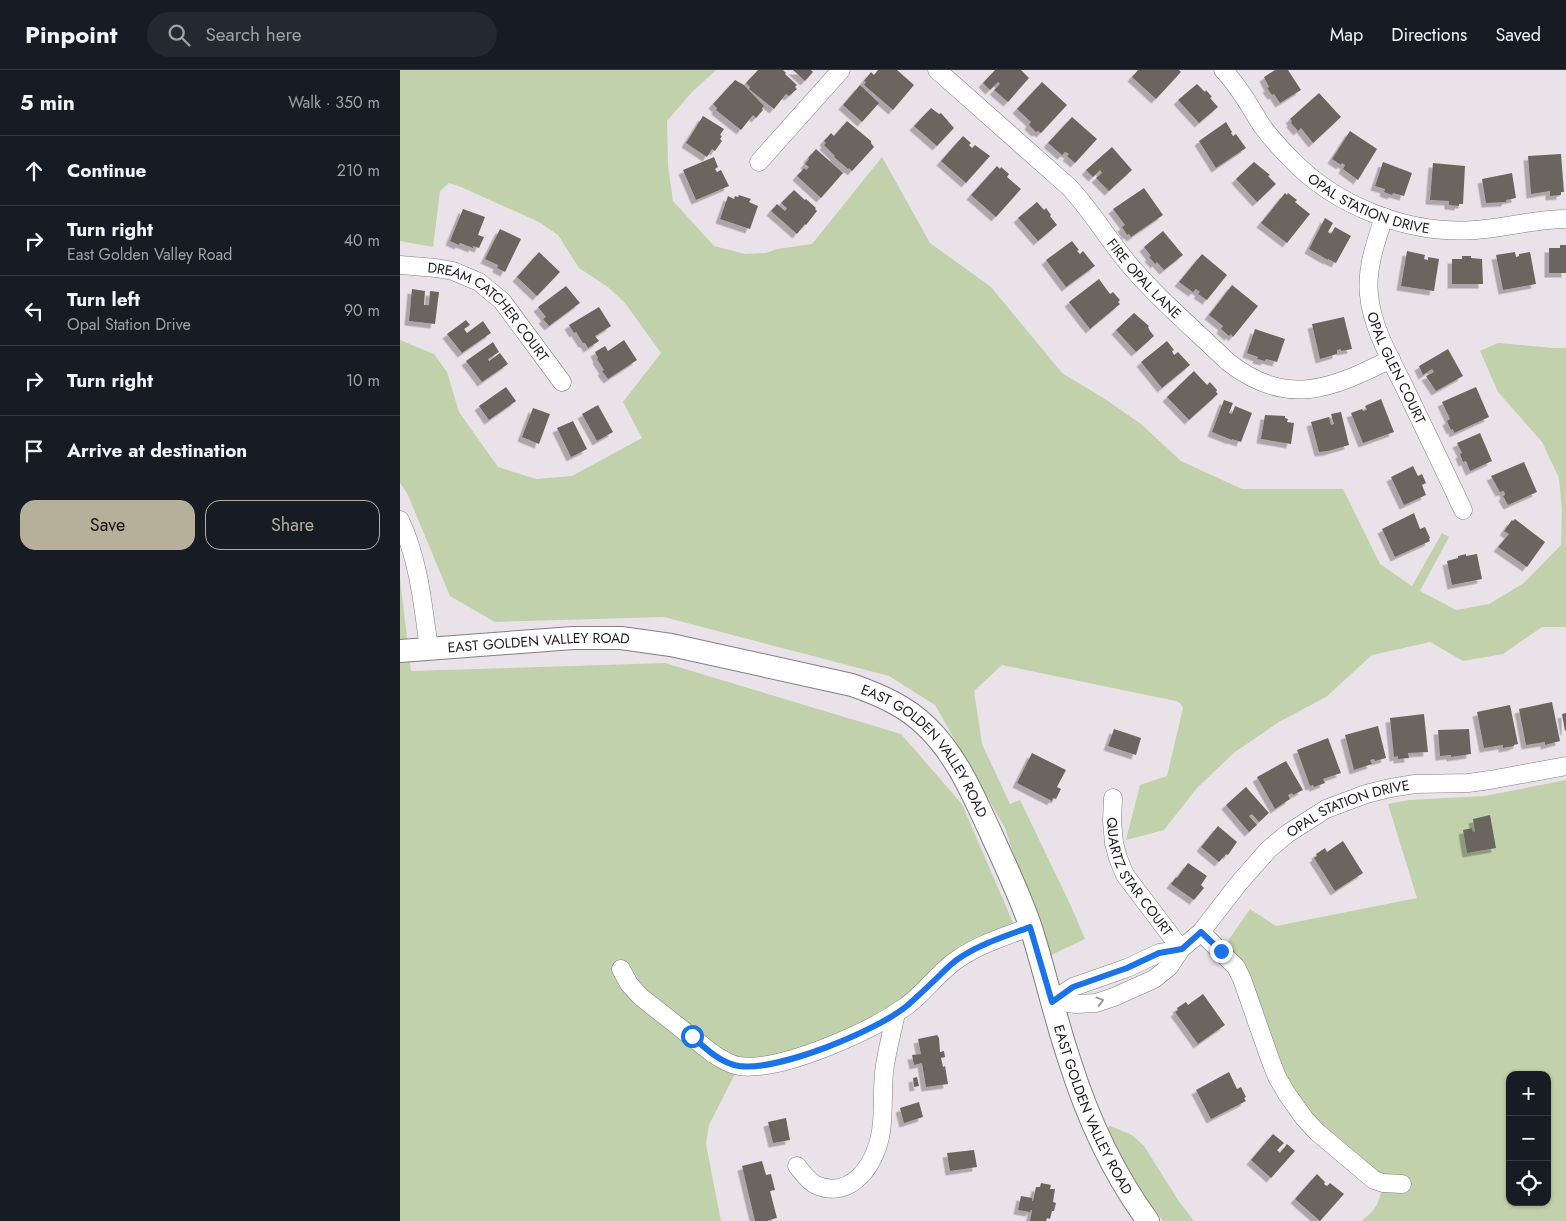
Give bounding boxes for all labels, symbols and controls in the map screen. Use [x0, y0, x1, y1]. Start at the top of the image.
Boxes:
search box [147, 12, 497, 57]
text: Pinpoint [25, 17, 117, 52]
icon: search [165, 21, 193, 49]
text: Search here [205, 21, 302, 48]
text: Map [1330, 22, 1363, 48]
text: Directions [1391, 22, 1467, 48]
text: Saved [1495, 22, 1541, 48]
text: 5 min [20, 88, 75, 118]
text: Walk · 350 m [288, 91, 380, 114]
icon: ahead [20, 157, 48, 185]
text: Continue [67, 157, 146, 184]
text: 210 m [337, 159, 380, 182]
street label: OPAL STATION DRIVE [1303, 168, 1431, 238]
text: Turn right [67, 216, 153, 243]
icon: right [20, 227, 48, 255]
text: 40 m [344, 229, 380, 252]
street label: FIRE OPAL LANE [1102, 234, 1186, 323]
text: East Golden Valley Road [67, 243, 232, 266]
street label: DREAM CATCHER COURT [427, 257, 554, 366]
text: Turn left [67, 286, 140, 313]
icon: left [20, 297, 48, 325]
text: 90 m [344, 299, 380, 322]
street label: OPAL GLEN COURT [1362, 309, 1431, 427]
text: Opal Station Drive [67, 313, 191, 336]
icon: right [20, 367, 48, 395]
text: Turn right [67, 367, 153, 394]
text: 10 m [346, 369, 380, 392]
icon: arrive [20, 437, 48, 465]
text: Arrive at destination [67, 437, 247, 464]
button: Save [20, 500, 195, 550]
button: Share [205, 500, 380, 550]
street label: EAST GOLDEN VALLEY ROAD [447, 628, 631, 657]
street label: EAST GOLDEN VALLEY ROAD [858, 679, 992, 821]
street label: OPAL STATION DRIVE [1282, 775, 1411, 842]
street label: QUARTZ STAR COURT [1102, 816, 1178, 940]
route end [1210, 940, 1233, 963]
one-way arrow [1096, 996, 1105, 1007]
street label: EAST GOLDEN VALLEY ROAD [1049, 1022, 1138, 1198]
route start [681, 1025, 704, 1048]
map controls [1506, 1071, 1551, 1206]
button: + [1506, 1071, 1551, 1116]
button: − [1506, 1116, 1551, 1161]
button: locate [1506, 1161, 1551, 1206]

